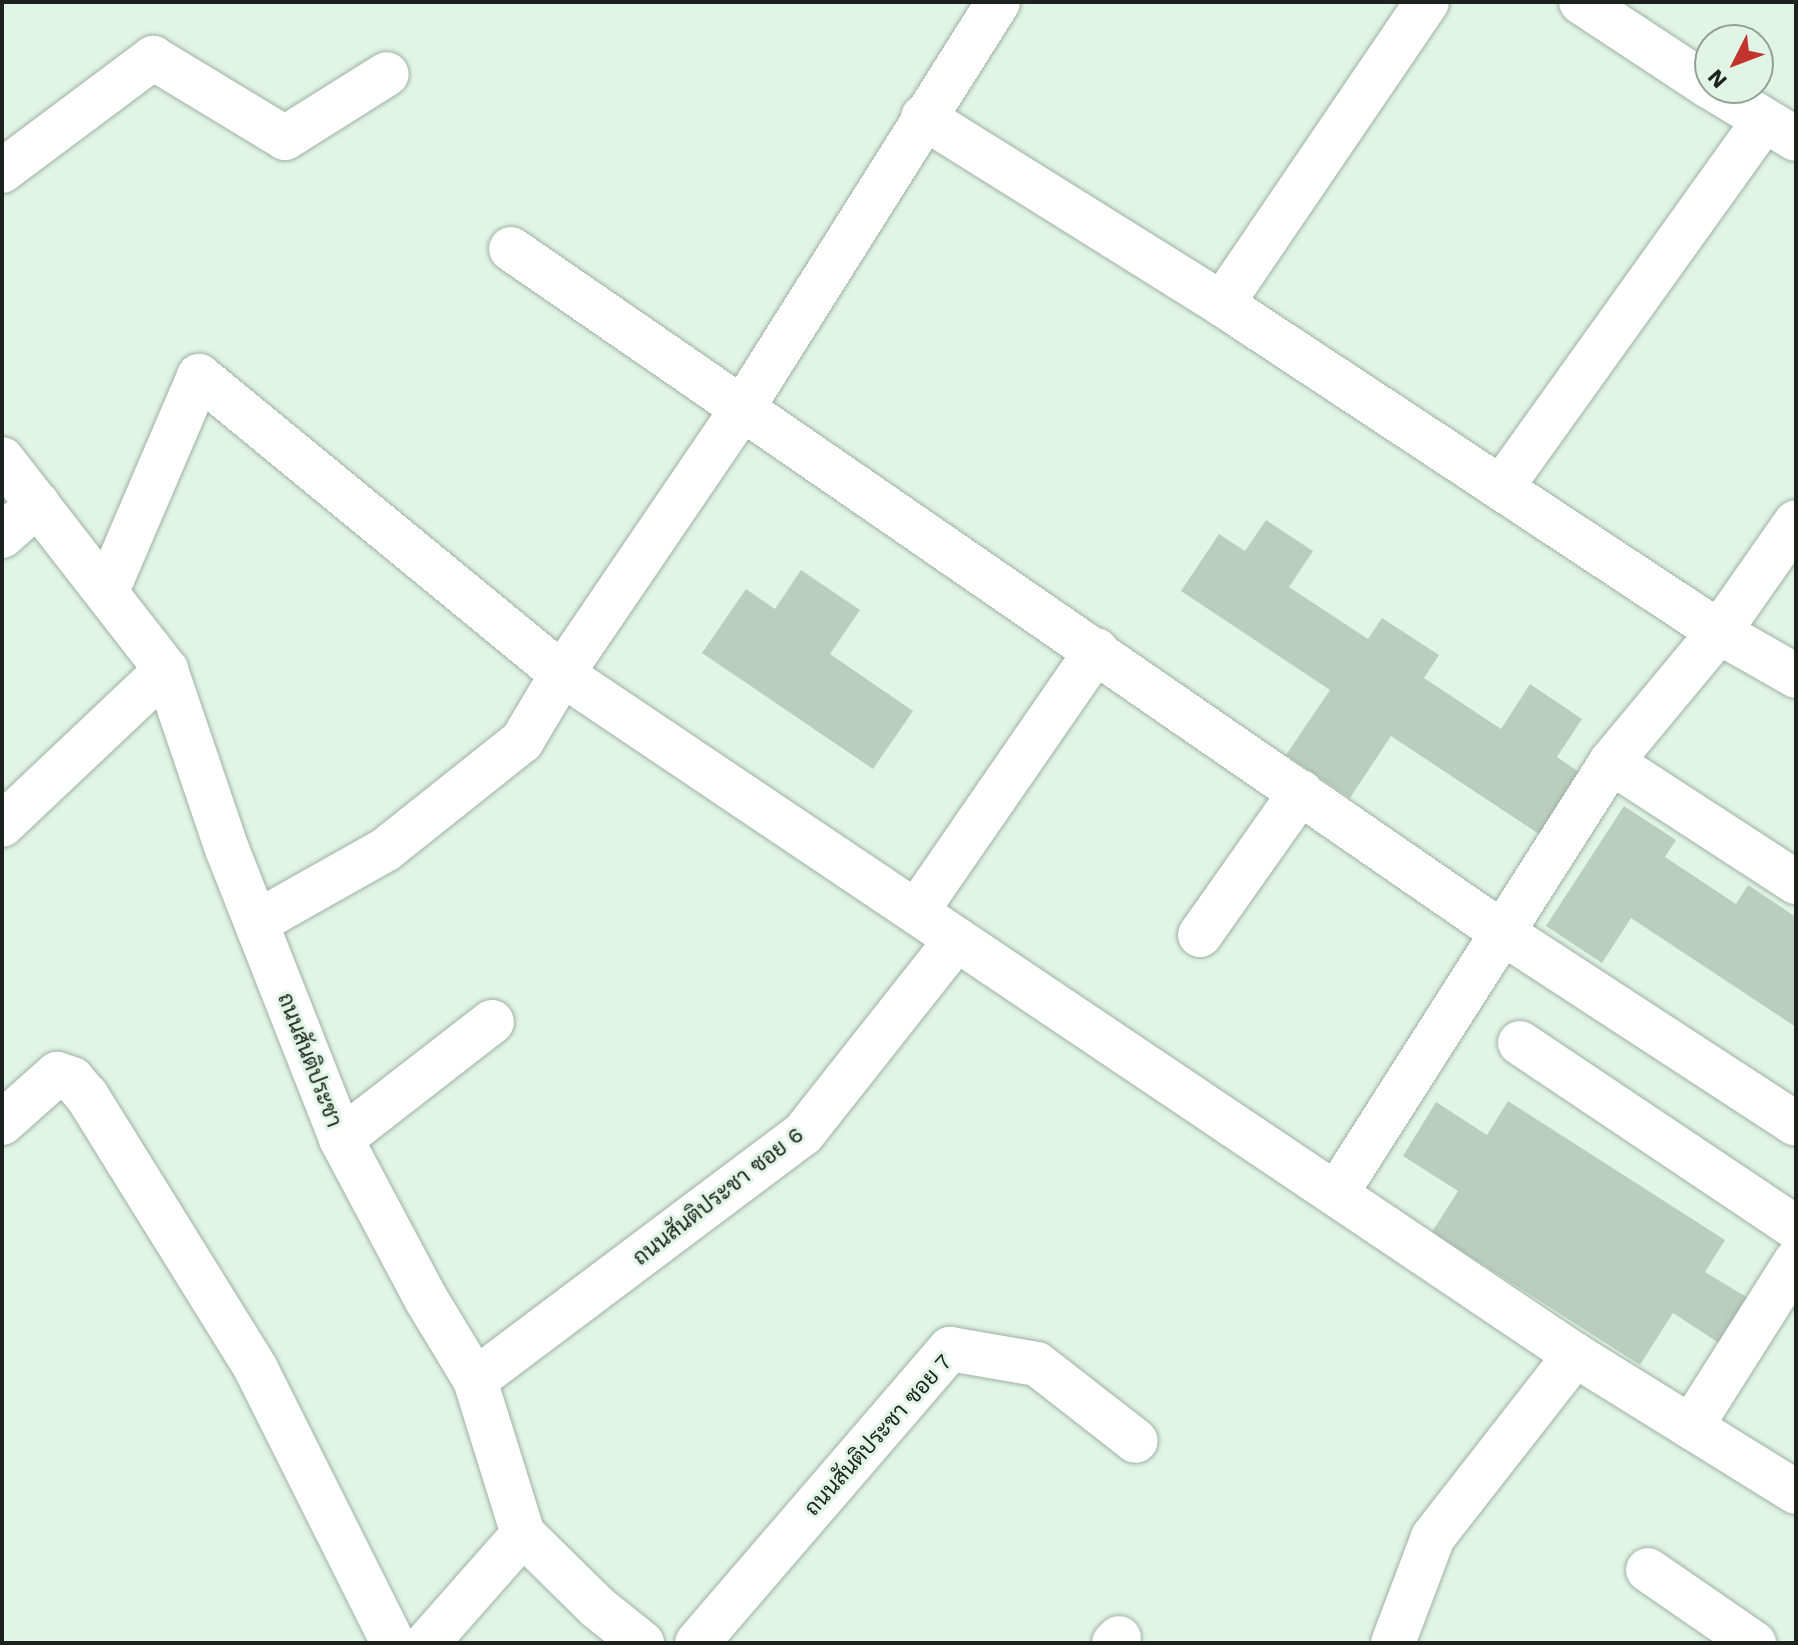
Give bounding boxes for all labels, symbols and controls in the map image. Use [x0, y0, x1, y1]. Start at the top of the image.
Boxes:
north arrow [1694, 24, 1774, 104]
text: N [1703, 65, 1732, 93]
street label: ถนนสันติประชา [272, 989, 348, 1131]
street label: ถนนสันติประชา ซอย 6 [627, 1121, 809, 1271]
street label: ถนนสันติประชา ซอย 7 [799, 1349, 957, 1521]

